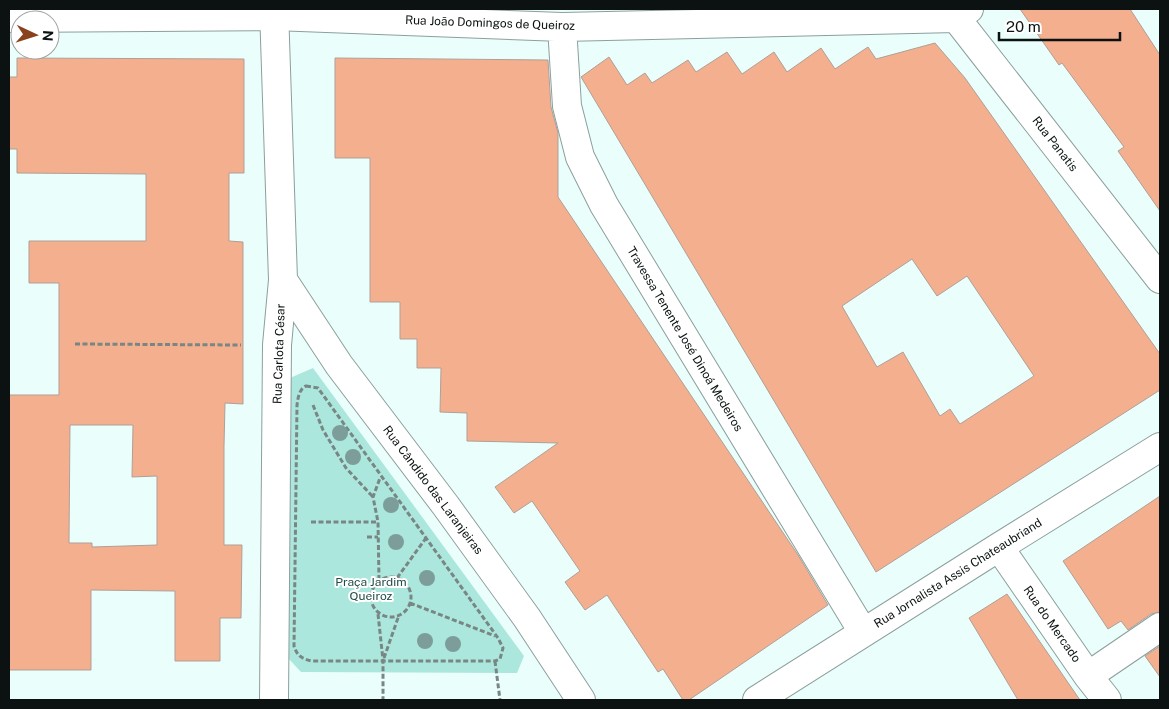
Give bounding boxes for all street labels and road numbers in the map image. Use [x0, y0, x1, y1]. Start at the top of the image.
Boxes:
street label: Rua João Domingos de Queiroz [405, 13, 575, 33]
street label: Rua Panatis [1029, 114, 1081, 174]
street label: Travessa Tenente José Dinoá Medeiros [624, 244, 746, 434]
street label: Rua Carlota César [270, 303, 288, 404]
street label: Rua Cândido das Laranjeiras [380, 423, 486, 557]
street label: Rua Jornalista Assis Chateaubriand [871, 515, 1045, 631]
street label: Rua do Mercado [1020, 583, 1084, 665]

